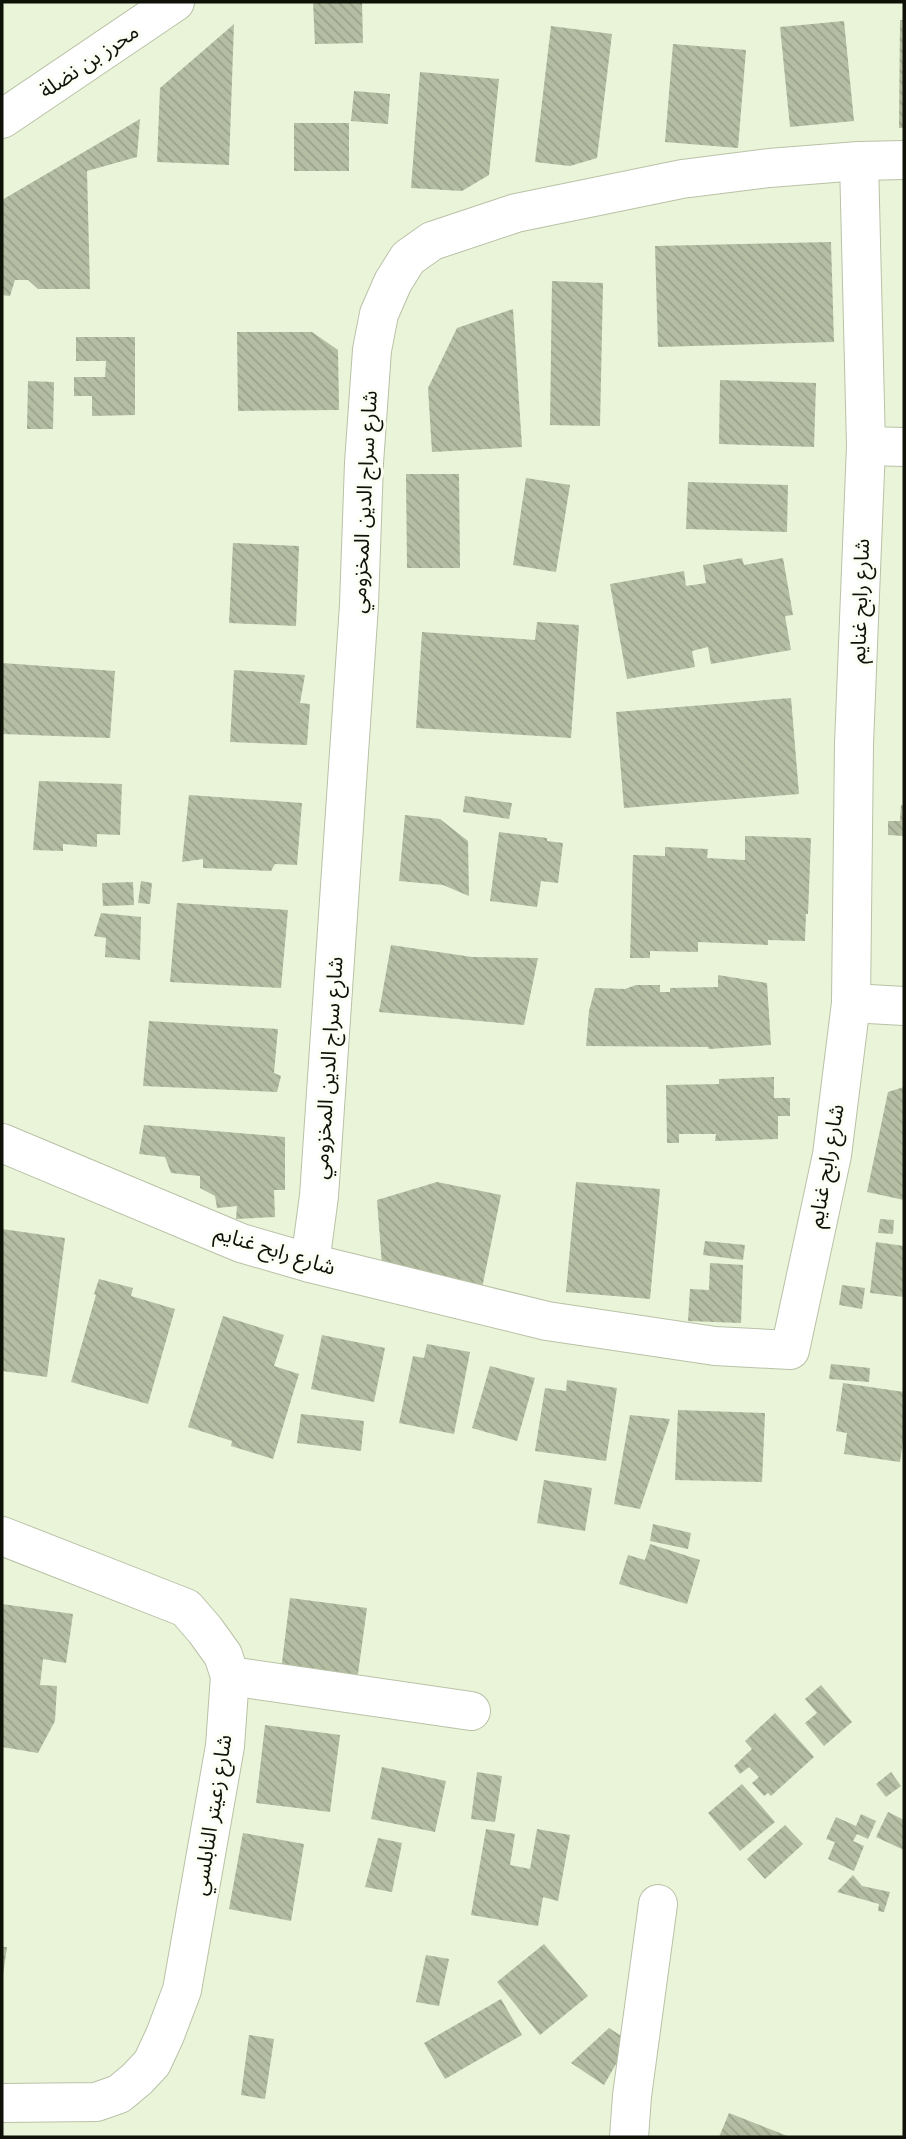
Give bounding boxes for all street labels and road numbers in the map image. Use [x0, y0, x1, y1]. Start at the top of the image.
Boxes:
street label: محرز بن نضلة [34, 17, 144, 105]
street label: شارع سراج الدين المخزومي [344, 390, 386, 614]
street label: شارع رابح غنايم [844, 538, 877, 664]
street label: شارع سراج الدين المخزومي [306, 956, 352, 1180]
street label: شارع رابح غنايم [801, 1102, 852, 1230]
street label: شارع رابح غنايم [211, 1218, 339, 1283]
street label: شارع زعيتر النابلسي [185, 1733, 240, 1898]

